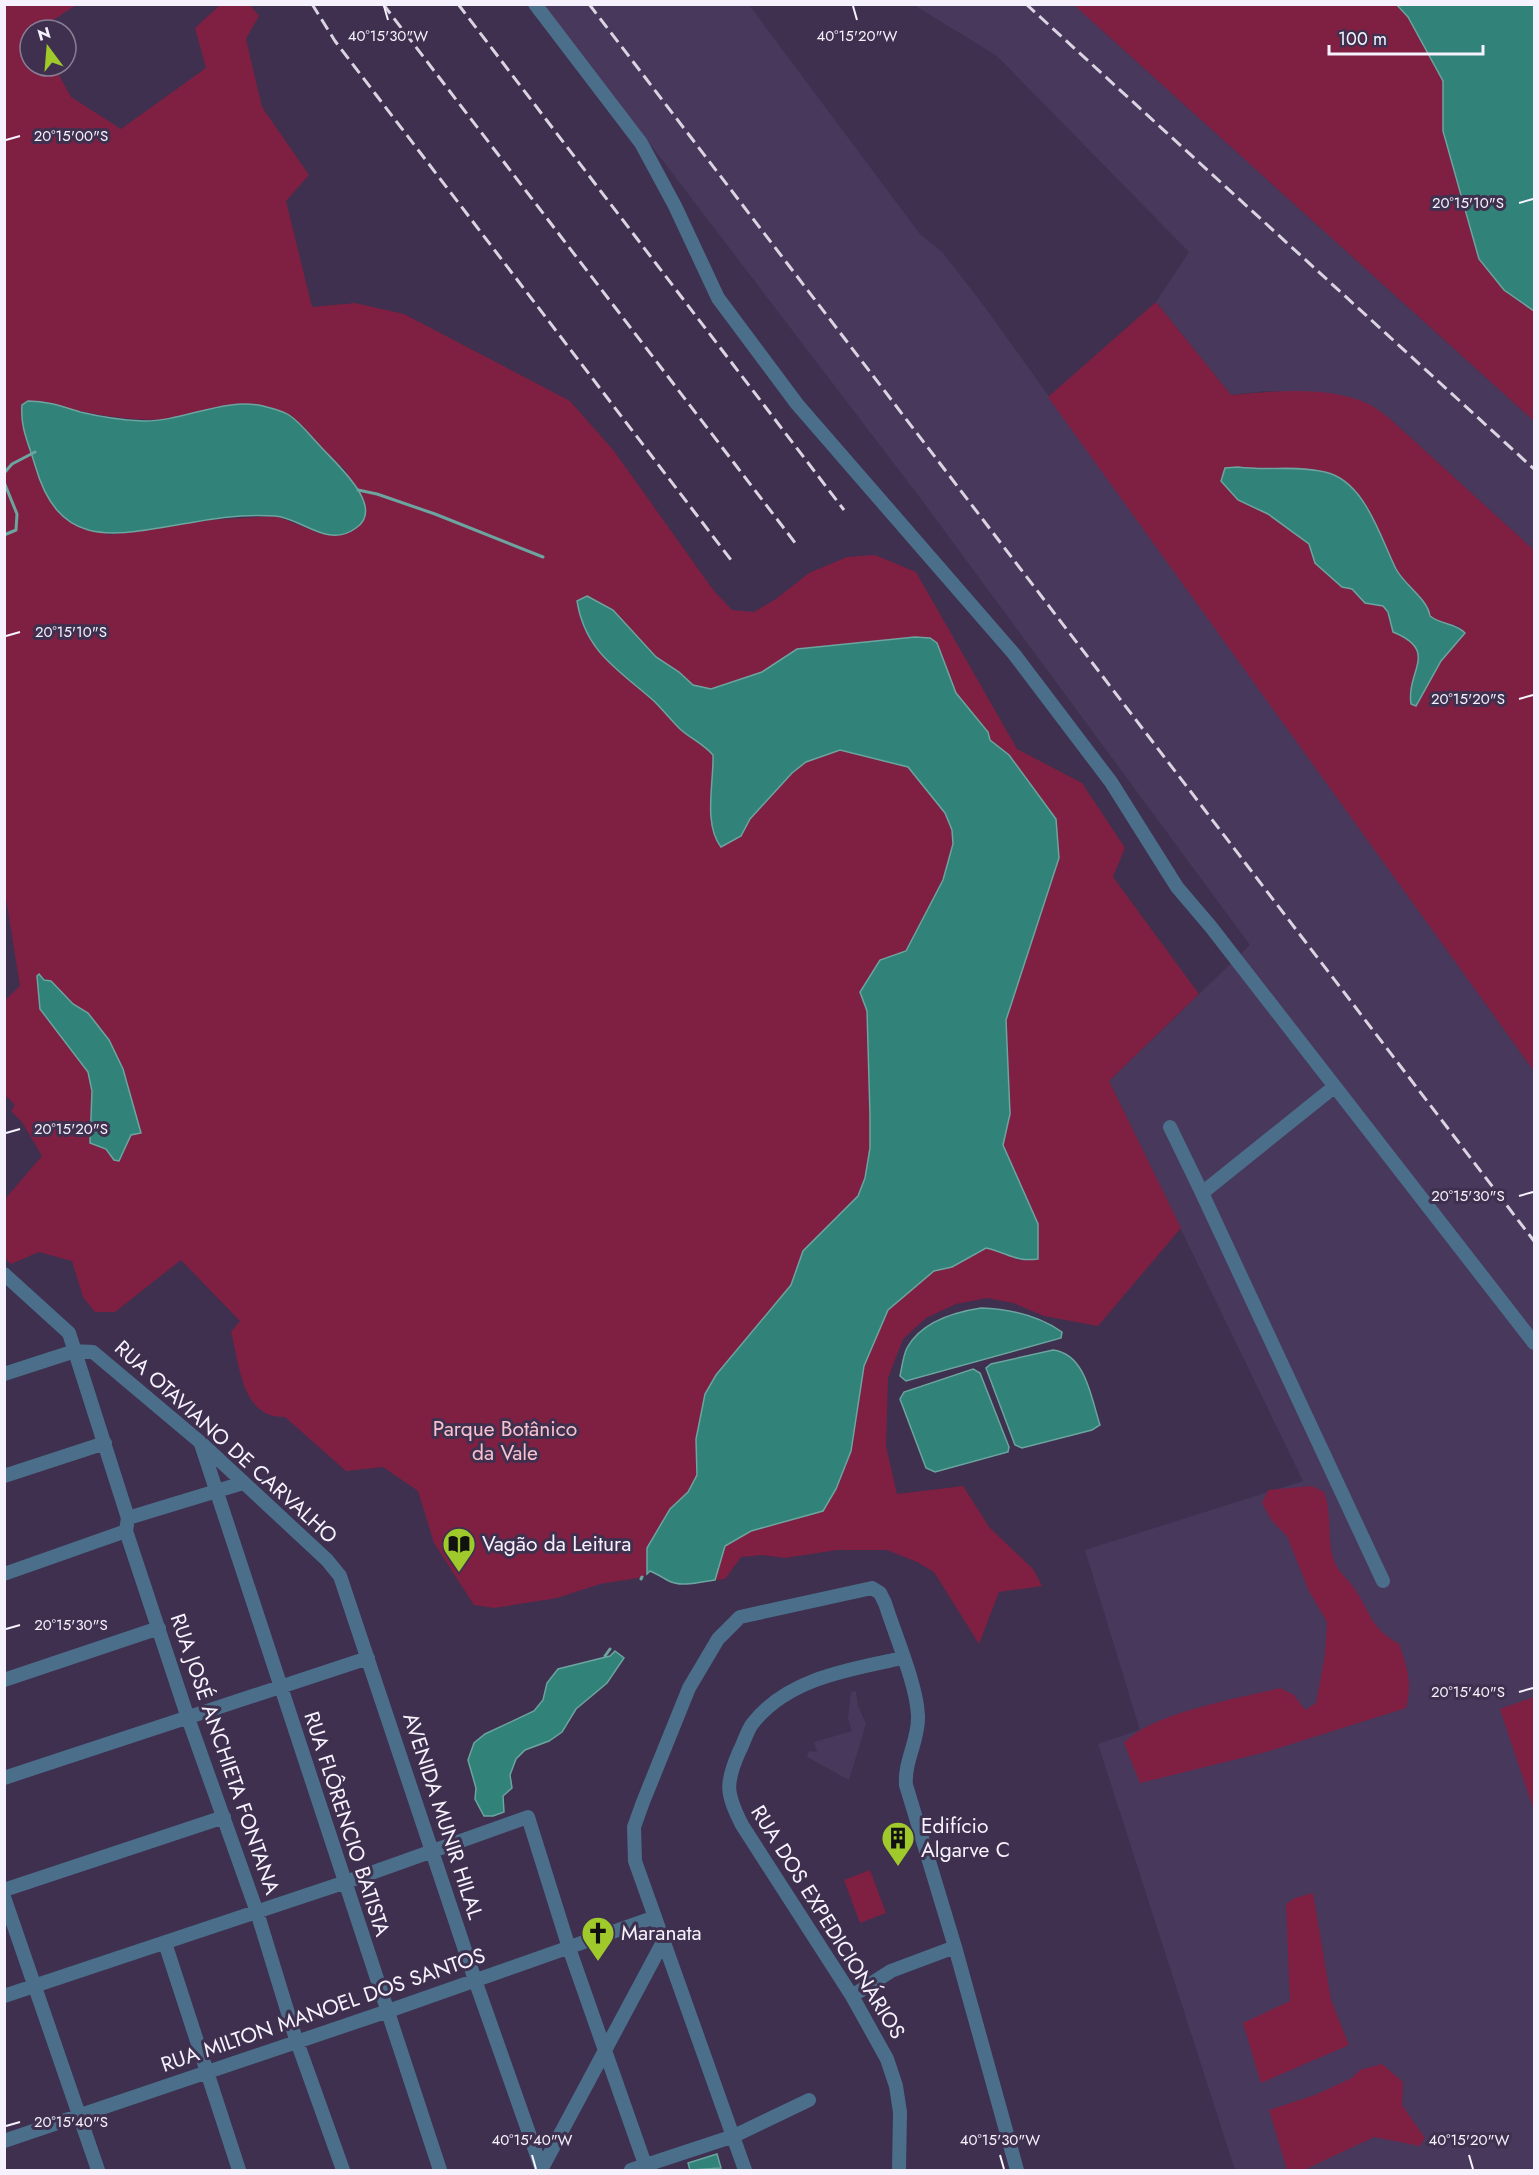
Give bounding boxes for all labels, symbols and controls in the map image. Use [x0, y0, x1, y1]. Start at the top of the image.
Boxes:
north arrow [18, 18, 78, 78]
scale bar [1329, 18, 1484, 56]
text: N [35, 21, 53, 47]
text: 40°15'30"W [348, 25, 428, 47]
text: 40°15'20"W [817, 25, 898, 47]
text: 100 m [1338, 26, 1387, 52]
text: 20°15'00"S [34, 125, 108, 147]
text: 20°15'10"S [1432, 192, 1504, 214]
text: 20°15'10"S [35, 621, 107, 643]
text: 20°15'20"S [1431, 688, 1505, 710]
text: 20°15'20"S [34, 1118, 108, 1140]
text: 20°15'30"S [1431, 1185, 1505, 1207]
street label: RUA OTAVIANO DE CARVALHO [108, 1333, 344, 1551]
park label: Parque Botânico da Vale [433, 1414, 577, 1468]
library icon: Vagão da Leitura [441, 1526, 477, 1573]
place label: Vagão da Leitura [482, 1529, 631, 1559]
street label: RUA JOSÉ ANCHIETA FONTANA [163, 1610, 287, 1899]
text: 20°15'30"S [34, 1614, 108, 1636]
text: 20°15'40"S [1431, 1681, 1505, 1703]
street label: RUA FLÔRENCIO BATISTA [296, 1708, 398, 1940]
street label: AVENIDA MUNIR HILAL [395, 1709, 491, 1924]
street label: RUA DOS EXPEDICIONÁRIOS [744, 1799, 912, 2045]
place label: Edifício Algarve C [921, 1811, 1010, 1865]
building icon: Edifício Algarve C [880, 1820, 916, 1867]
church icon: Maranata [580, 1915, 616, 1962]
place label: Maranata [621, 1918, 702, 1948]
street label: RUA MILTON MANOEL DOS SANTOS [157, 1940, 489, 2080]
text: 20°15'40"S [34, 2111, 108, 2133]
text: 40°15'40"W [492, 2129, 573, 2151]
text: 40°15'30"W [960, 2129, 1040, 2151]
text: 40°15'20"W [1429, 2129, 1510, 2151]

